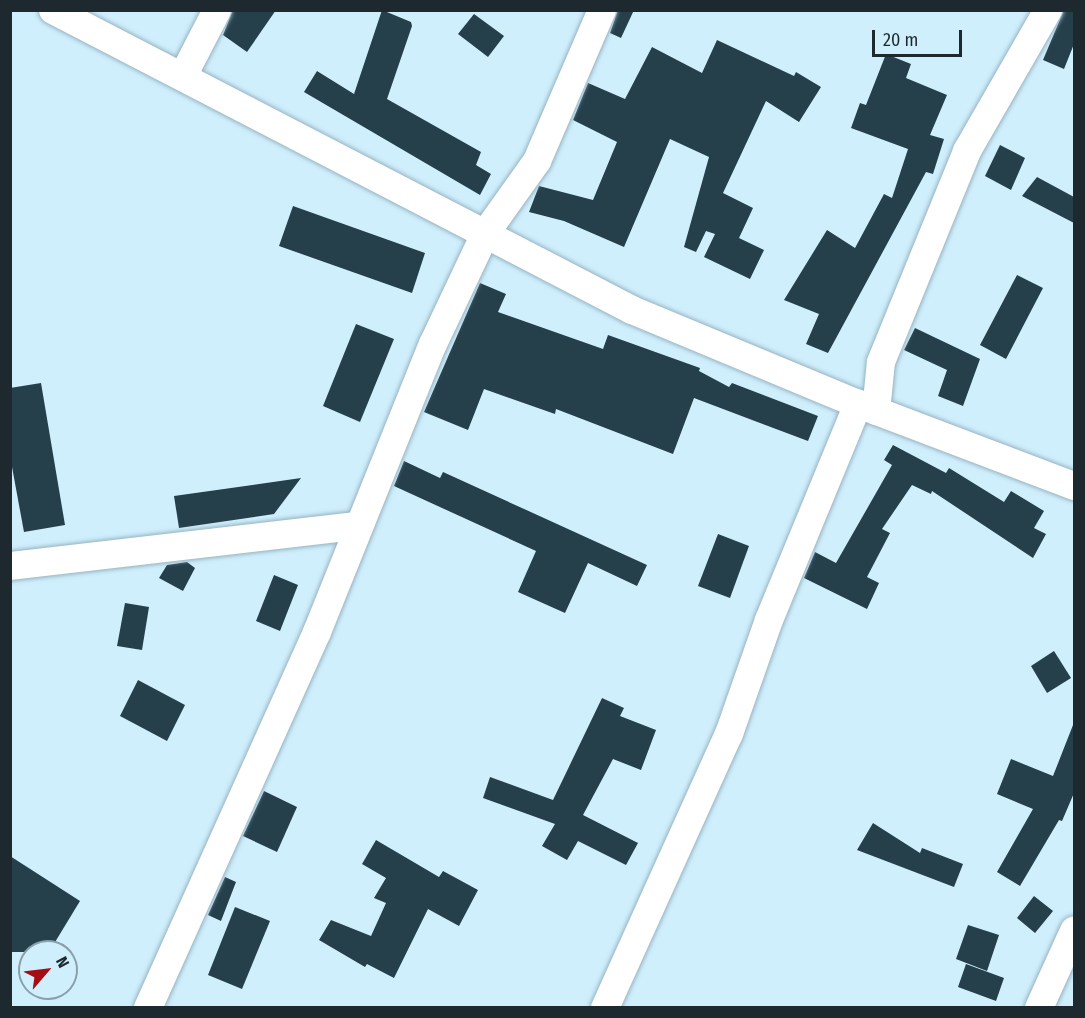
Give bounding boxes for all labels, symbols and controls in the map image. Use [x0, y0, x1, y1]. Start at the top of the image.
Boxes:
scale bar [875, 18, 965, 56]
text: 20 m [883, 29, 918, 51]
north arrow [18, 940, 78, 1000]
text: N [52, 954, 73, 971]

